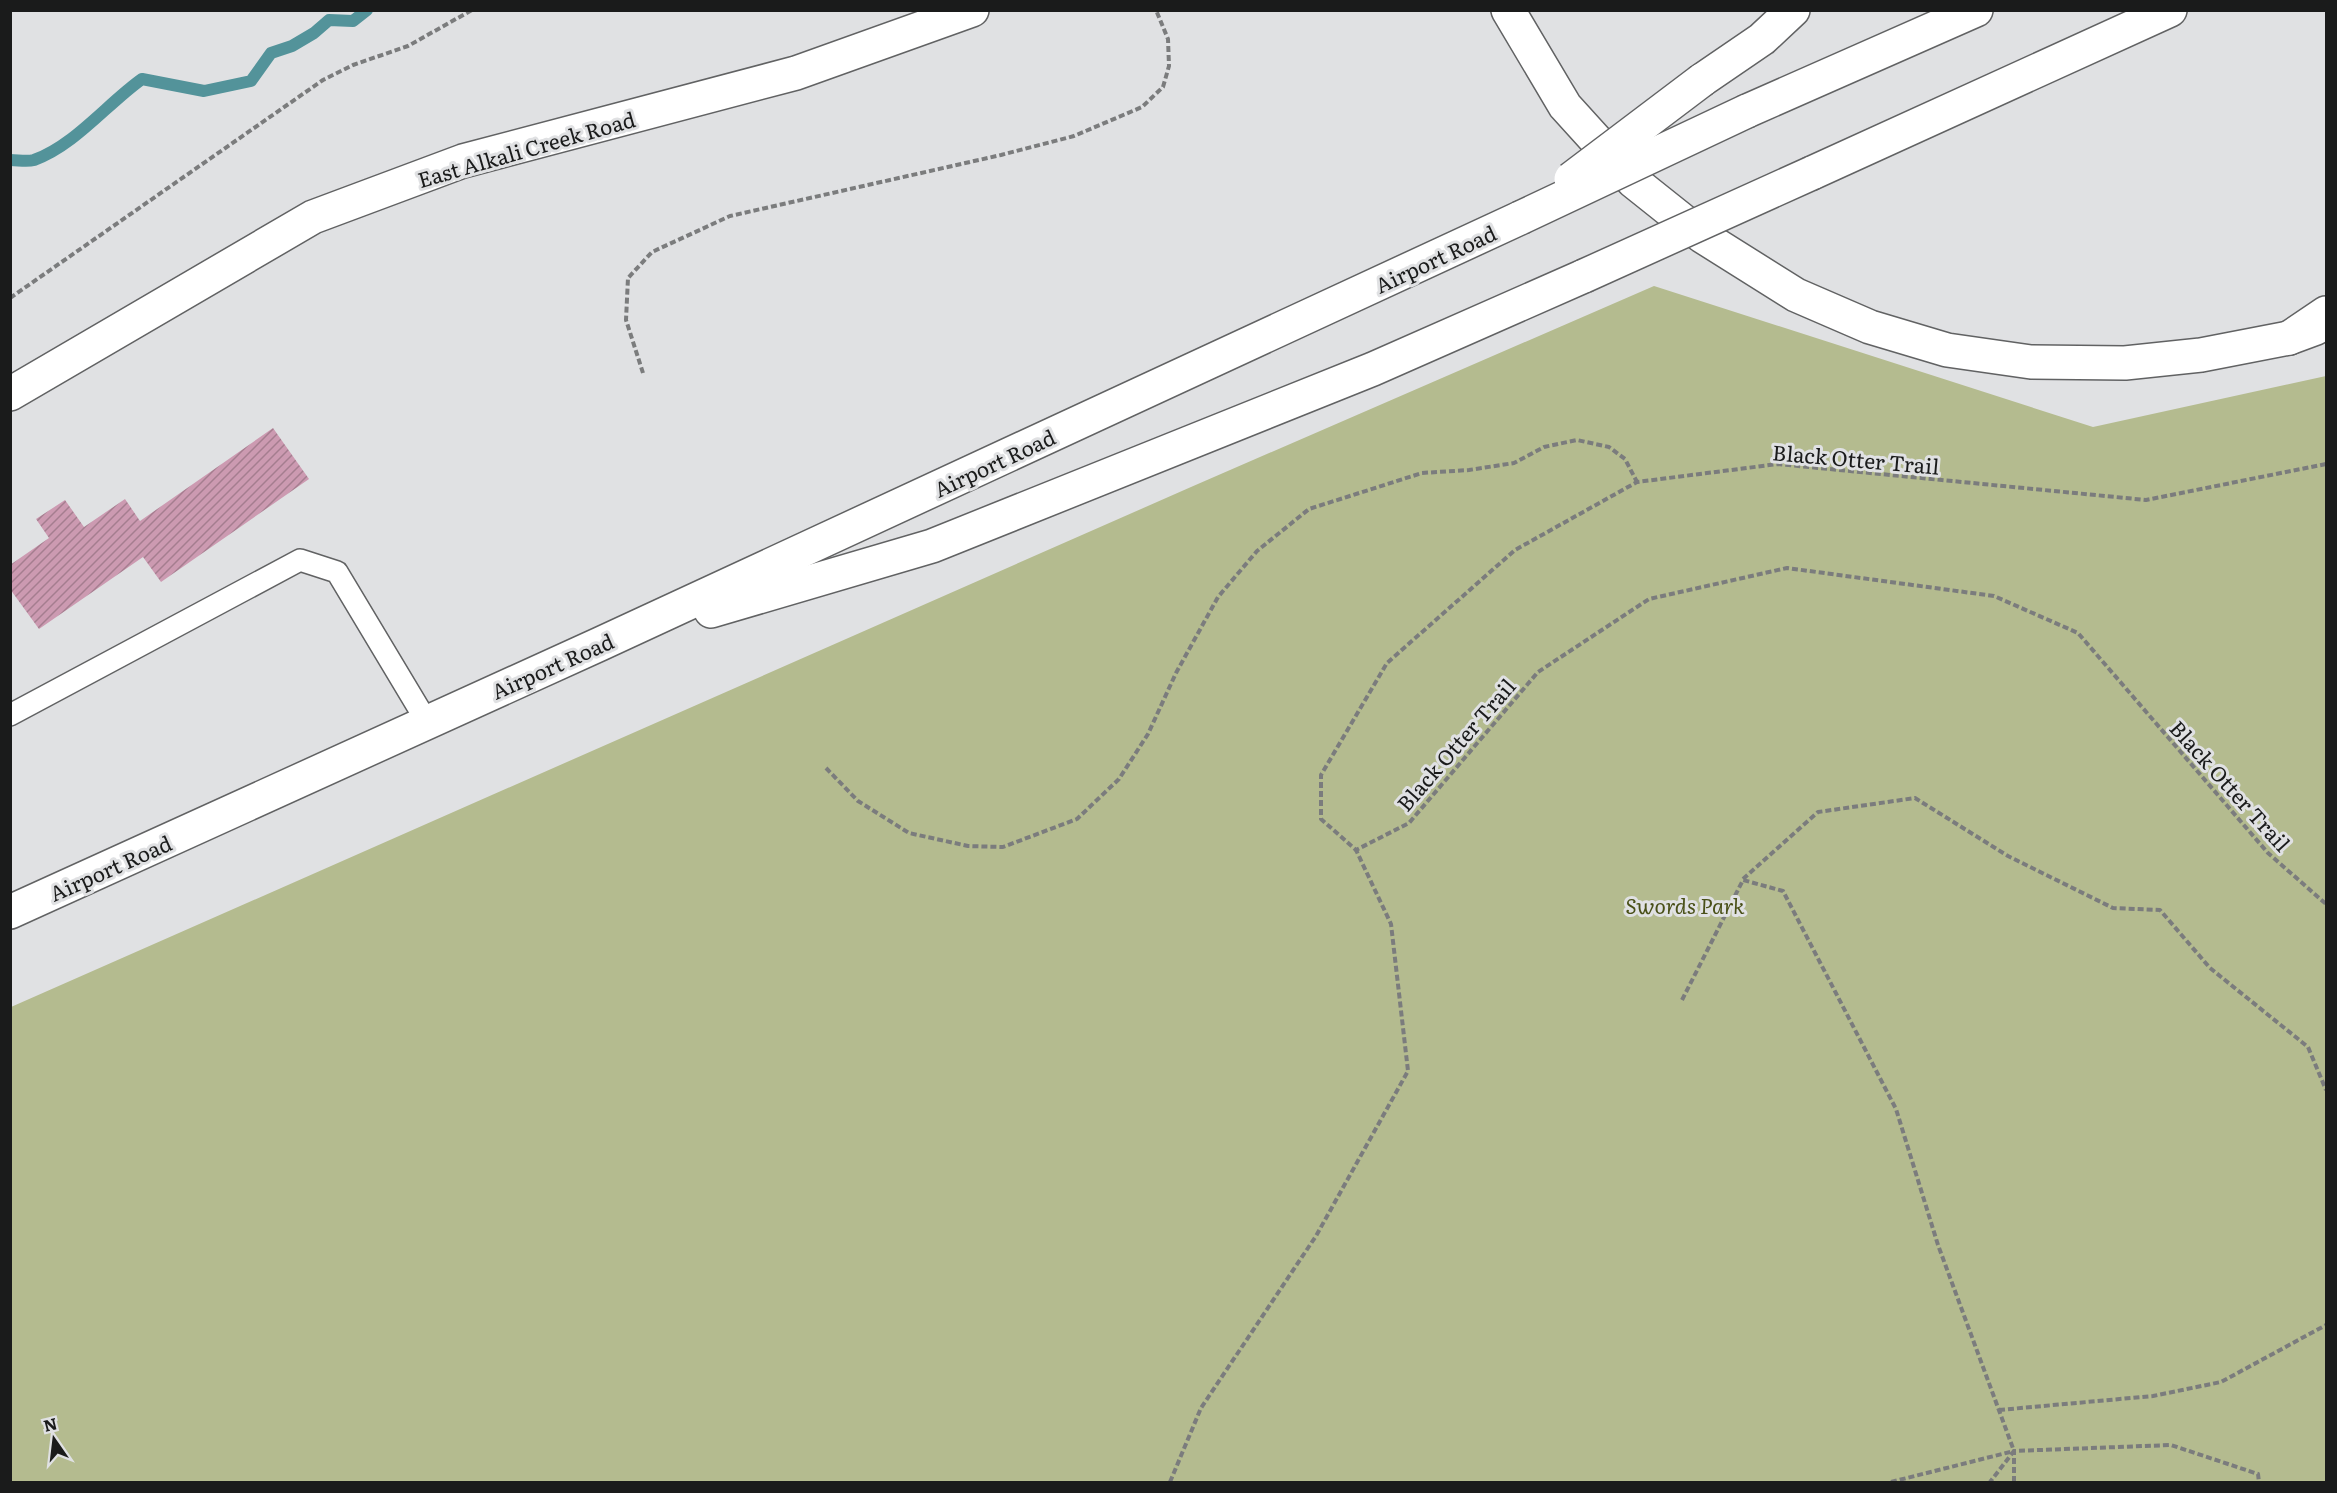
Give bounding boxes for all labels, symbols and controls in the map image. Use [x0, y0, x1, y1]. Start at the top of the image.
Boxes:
street label: East Alkali Creek Road [414, 102, 639, 194]
street label: Airport Road [1369, 216, 1501, 300]
street label: Airport Road [928, 420, 1060, 504]
street label: Black Otter Trail [1771, 435, 1941, 481]
street label: Airport Road [486, 624, 618, 706]
street label: Black Otter Trail [1388, 671, 1522, 817]
street label: Black Otter Trail [2164, 712, 2298, 858]
street label: Airport Road [44, 826, 176, 908]
park label: Swords Park [1625, 889, 1745, 920]
north arrow [24, 1409, 84, 1469]
text: N [41, 1410, 60, 1437]

